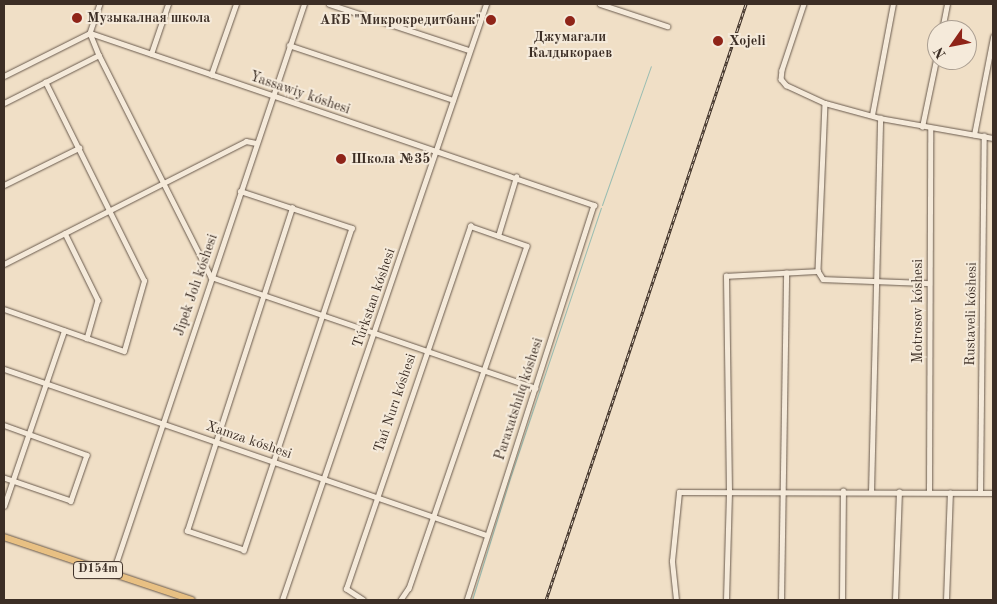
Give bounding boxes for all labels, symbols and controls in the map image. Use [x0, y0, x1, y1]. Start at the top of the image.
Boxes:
place label: Музыкалная школа [87, 10, 210, 26]
marker: Музыкалная школа [71, 12, 83, 24]
place label: АКБ "Микрокредитбанк" [320, 12, 481, 28]
marker: АКБ "Микрокредитбанк" [485, 14, 497, 26]
marker: Джумагали Калдыкораев [564, 15, 576, 27]
north arrow [927, 20, 977, 70]
place label: Джумагали Калдыкораев [528, 29, 612, 62]
place label: Xojeli [729, 33, 766, 49]
marker: Xojeli [711, 34, 725, 48]
text: N [931, 44, 949, 61]
street label: Yassawiy kóshesi [248, 68, 352, 118]
place label: Школа №35 [351, 151, 430, 167]
marker: Школа №35 [335, 153, 347, 165]
street label: Jipek Jolı kóshesi [171, 232, 221, 338]
street label: Túrkstan kóshesi [349, 246, 399, 350]
street label: Motrosov kóshesi [910, 259, 926, 363]
street label: Rustaveli kóshesi [962, 262, 980, 366]
street label: Paraxatshılıq kóshesi [491, 336, 547, 462]
street label: Tań Nurı kóshesi [370, 351, 420, 455]
street label: Xamza kóshesi [204, 417, 294, 463]
road number: D154m [73, 560, 123, 580]

